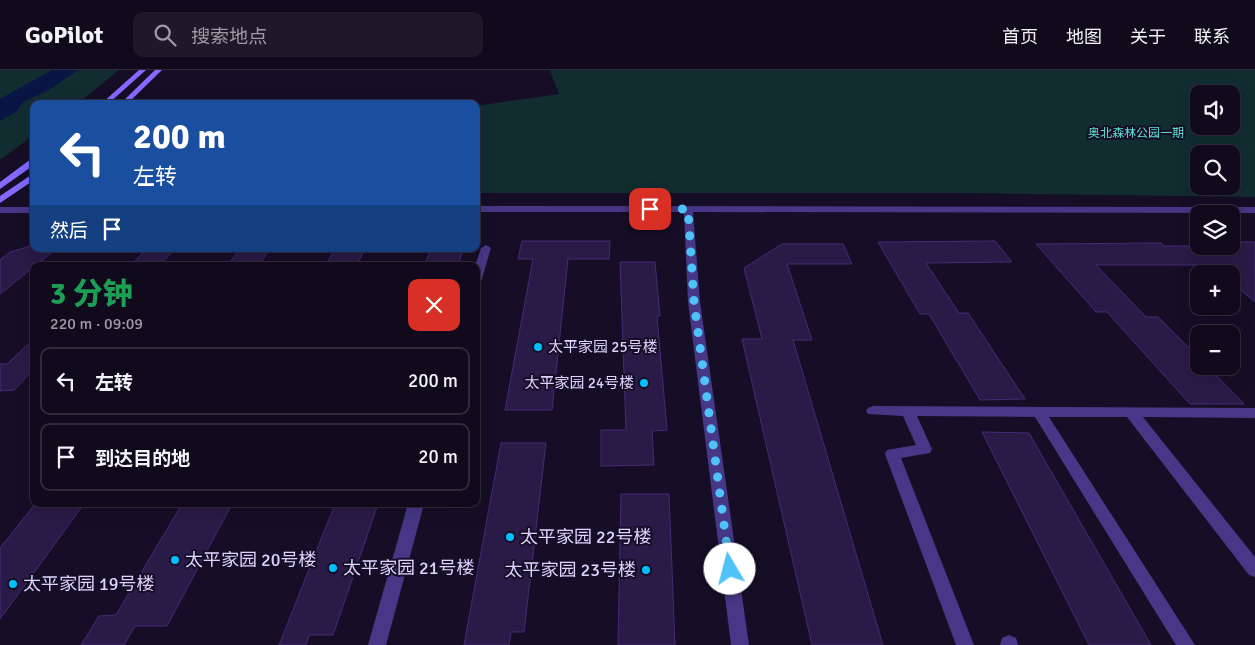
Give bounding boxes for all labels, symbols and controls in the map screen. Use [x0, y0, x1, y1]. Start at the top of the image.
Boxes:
search box [133, 12, 483, 57]
text: GoPilot [25, 20, 103, 50]
icon: search [151, 21, 179, 49]
text: 搜索地点 [191, 25, 267, 49]
text: 首页 [1002, 26, 1038, 48]
text: 地图 [1066, 26, 1102, 48]
text: 关于 [1130, 26, 1166, 48]
text: 联系 [1194, 26, 1230, 48]
map controls [1190, 85, 1240, 375]
button: sound [1190, 85, 1240, 135]
text: 200 m [133, 115, 226, 158]
icon: left [50, 120, 115, 185]
park label: 奥北森林公园一期 [1088, 126, 1184, 141]
button: search [1190, 145, 1240, 195]
text: 左转 [133, 163, 177, 190]
pin [629, 188, 671, 230]
icon: arrive [636, 195, 664, 223]
button: layers [1190, 205, 1240, 255]
icon: arrive [98, 215, 126, 243]
text: 然后 [50, 219, 88, 243]
button: + [1190, 265, 1240, 315]
text: 3 分钟 [50, 276, 133, 313]
button: close [408, 279, 460, 331]
text: 220 m · 09:09 [50, 314, 143, 334]
button: − [1190, 325, 1240, 375]
place label: 太平家园 25号楼 [548, 338, 658, 356]
marker: 太平家园 25号楼 [532, 341, 544, 353]
icon: left [52, 367, 80, 395]
text: 200 m [408, 369, 458, 393]
text: 左转 [95, 371, 133, 395]
place label: 太平家园 24号楼 [524, 374, 634, 392]
marker: 太平家园 24号楼 [638, 377, 650, 389]
icon: arrive [52, 443, 80, 471]
text: 20 m [418, 445, 458, 469]
text: 到达目的地 [95, 447, 190, 471]
place label: 太平家园 22号楼 [520, 526, 651, 548]
marker: 太平家园 22号楼 [504, 531, 516, 543]
position arrow [703, 542, 755, 594]
place label: 太平家园 20号楼 [185, 549, 316, 571]
marker: 太平家园 20号楼 [169, 554, 181, 566]
place label: 太平家园 21号楼 [343, 557, 474, 579]
place label: 太平家园 23号楼 [505, 559, 636, 581]
marker: 太平家园 21号楼 [327, 562, 339, 574]
marker: 太平家园 23号楼 [640, 564, 652, 576]
place label: 太平家园 19号楼 [23, 573, 154, 595]
marker: 太平家园 19号楼 [7, 578, 19, 590]

